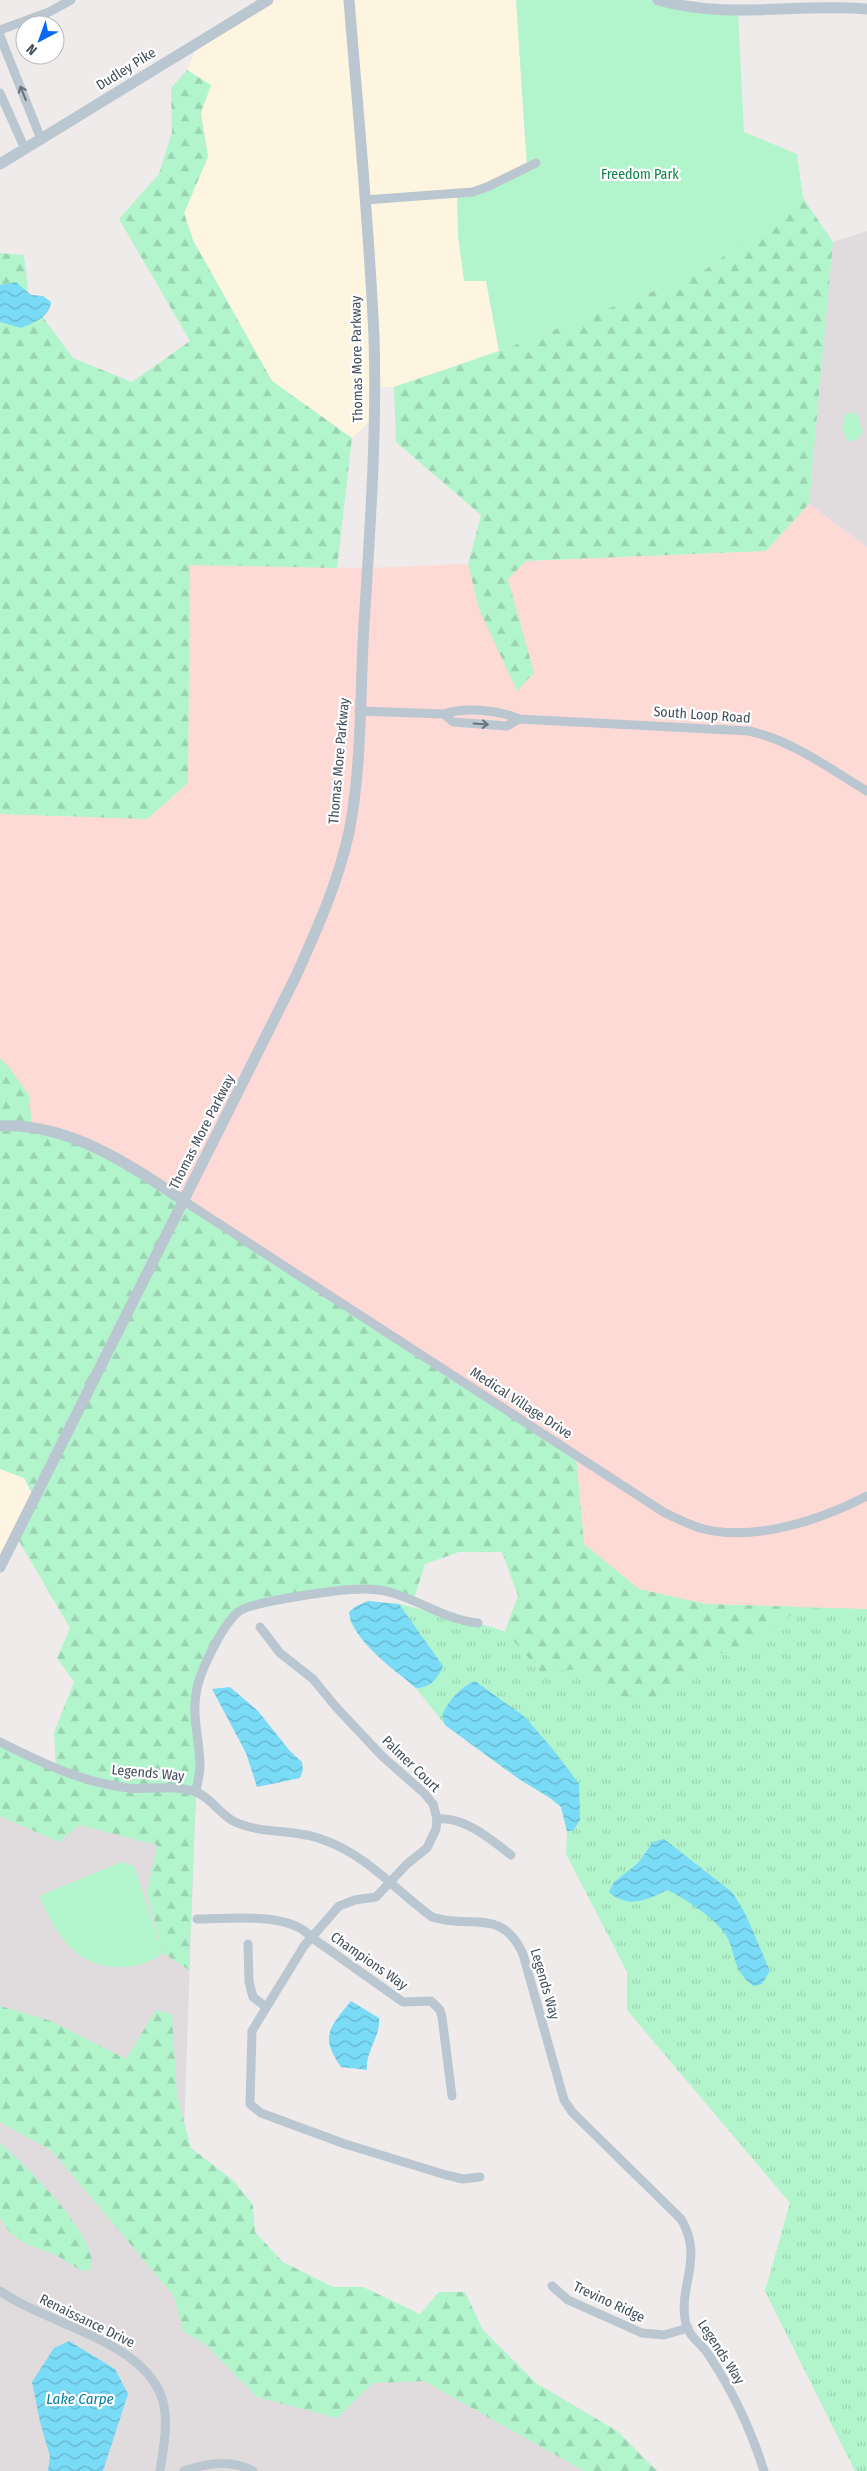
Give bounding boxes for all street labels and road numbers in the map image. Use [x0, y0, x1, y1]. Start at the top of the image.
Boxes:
street label: Dudley Pike [93, 44, 159, 94]
street label: Thomas More Parkway [347, 295, 367, 423]
street label: Thomas More Parkway [325, 696, 353, 825]
street label: South Loop Road [653, 703, 751, 727]
street label: Thomas More Parkway [166, 1071, 239, 1192]
street label: Medical Village Drive [467, 1364, 575, 1442]
street label: Palmer Court [379, 1732, 444, 1796]
street label: Legends Way [111, 1761, 186, 1785]
street label: Champions Way [327, 1928, 411, 1994]
street label: Legends Way [527, 1946, 563, 2022]
street label: Trevino Ridge [570, 2278, 648, 2326]
street label: Renaissance Drive [37, 2291, 137, 2351]
street label: Legends Way [694, 2317, 748, 2388]

